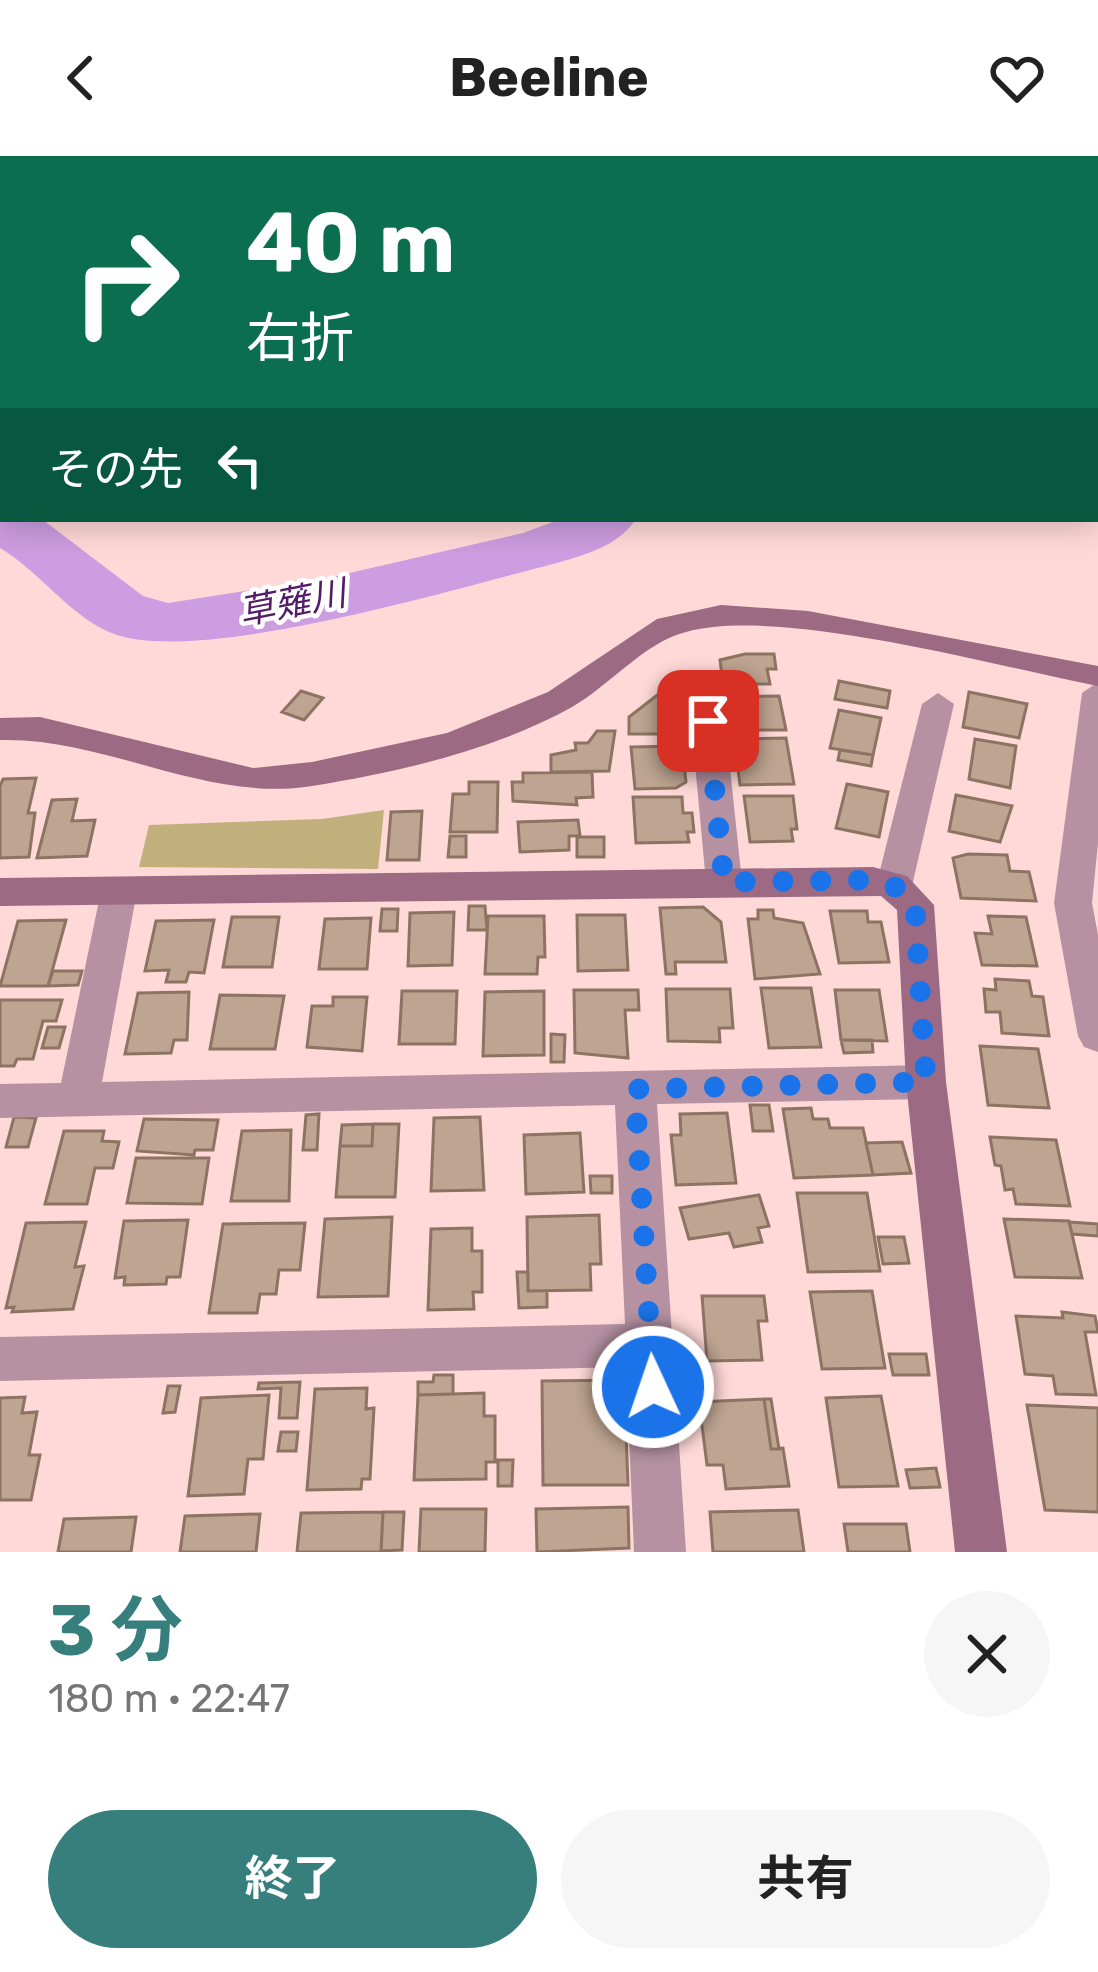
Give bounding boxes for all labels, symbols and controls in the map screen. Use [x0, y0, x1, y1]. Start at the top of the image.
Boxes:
icon: back [48, 45, 114, 111]
icon: heart [984, 45, 1050, 111]
text: Beeline [449, 46, 649, 110]
text: 40 m [246, 193, 455, 293]
icon: right [48, 204, 204, 360]
text: 右折 [246, 307, 354, 371]
icon: left [207, 432, 273, 498]
text: その先 [48, 443, 183, 496]
water label: 草薙川 [235, 570, 353, 634]
pin [657, 670, 759, 772]
icon: arrive [675, 688, 741, 754]
position arrow [590, 1324, 716, 1450]
text: 3 分 [48, 1588, 183, 1673]
button: close [924, 1591, 1050, 1717]
text: 180 m · 22:47 [48, 1676, 290, 1722]
button: 終了 [48, 1810, 537, 1948]
button: 共有 [561, 1810, 1050, 1948]

